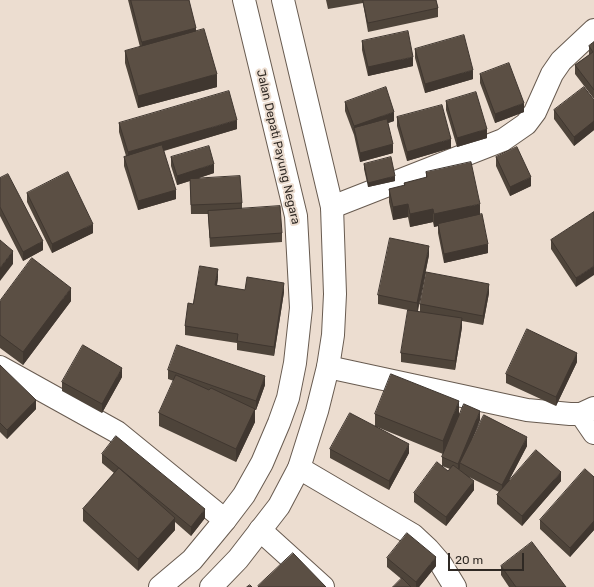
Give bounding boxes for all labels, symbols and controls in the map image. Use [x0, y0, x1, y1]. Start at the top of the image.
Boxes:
street label: Jalan Depati Payung Negara [253, 68, 303, 226]
scale bar [450, 545, 526, 571]
text: 20 m [455, 553, 483, 567]

